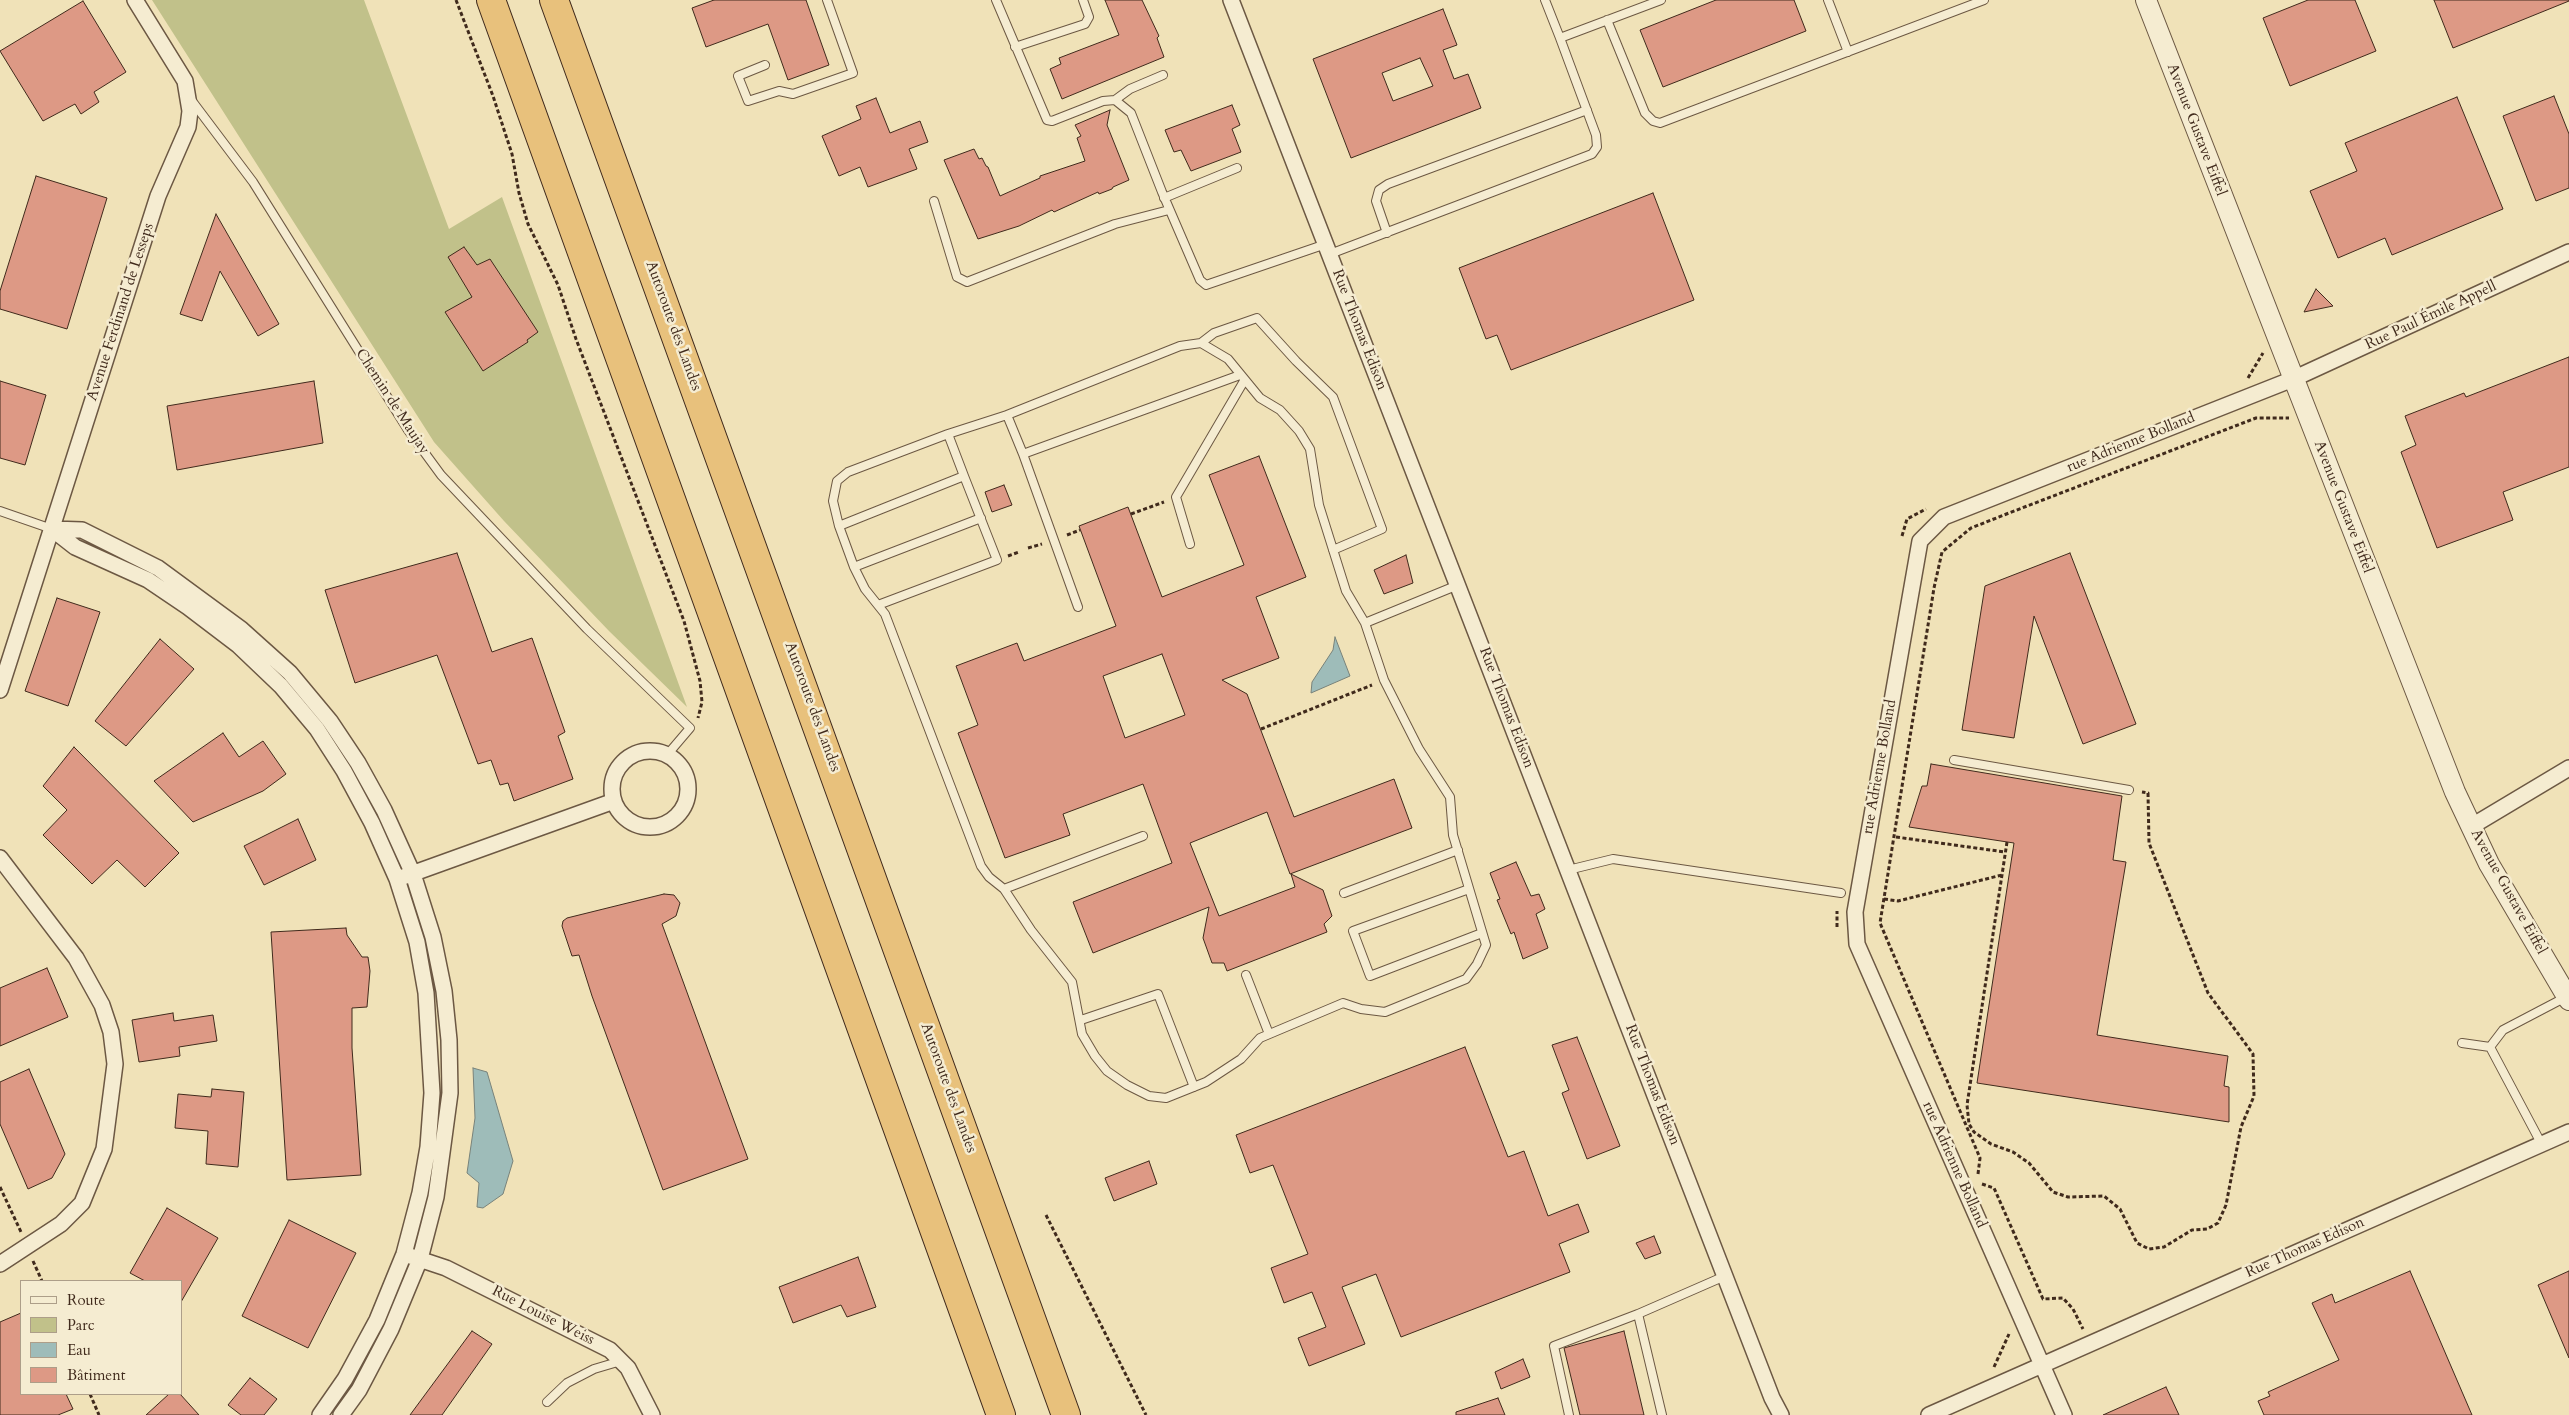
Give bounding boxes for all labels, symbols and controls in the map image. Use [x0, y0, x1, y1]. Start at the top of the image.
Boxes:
street label: Avenue Gustave Eiffel [2162, 61, 2230, 199]
street label: Avenue Ferdinand de Lesseps [84, 221, 158, 403]
street label: Autoroute des Landes [641, 259, 705, 393]
street label: Rue Thomas Edison [1328, 267, 1390, 393]
street label: Rue Paul Émile Appell [2362, 278, 2500, 354]
street label: Chemin de Maujay [351, 346, 433, 458]
street label: rue Adrienne Bolland [2064, 409, 2198, 477]
street label: Avenue Gustave Eiffel [2309, 438, 2377, 576]
street label: Autoroute des Landes [780, 640, 844, 774]
street label: Rue Thomas Edison [1475, 645, 1537, 771]
street label: rue Adrienne Bolland [1859, 698, 1901, 836]
street label: Avenue Gustave Eiffel [2466, 826, 2550, 958]
street label: Autoroute des Landes [916, 1021, 980, 1155]
street label: Rue Thomas Edison [1621, 1022, 1683, 1148]
street label: rue Adrienne Bolland [1918, 1099, 1990, 1231]
street label: Rue Thomas Edison [2243, 1214, 2367, 1282]
legend [20, 1280, 182, 1395]
street label: Rue Louise Weiss [489, 1282, 597, 1350]
text: Route [67, 1290, 105, 1310]
text: Parc [67, 1315, 95, 1335]
text: Eau [67, 1340, 91, 1360]
text: Bâtiment [67, 1365, 125, 1385]

